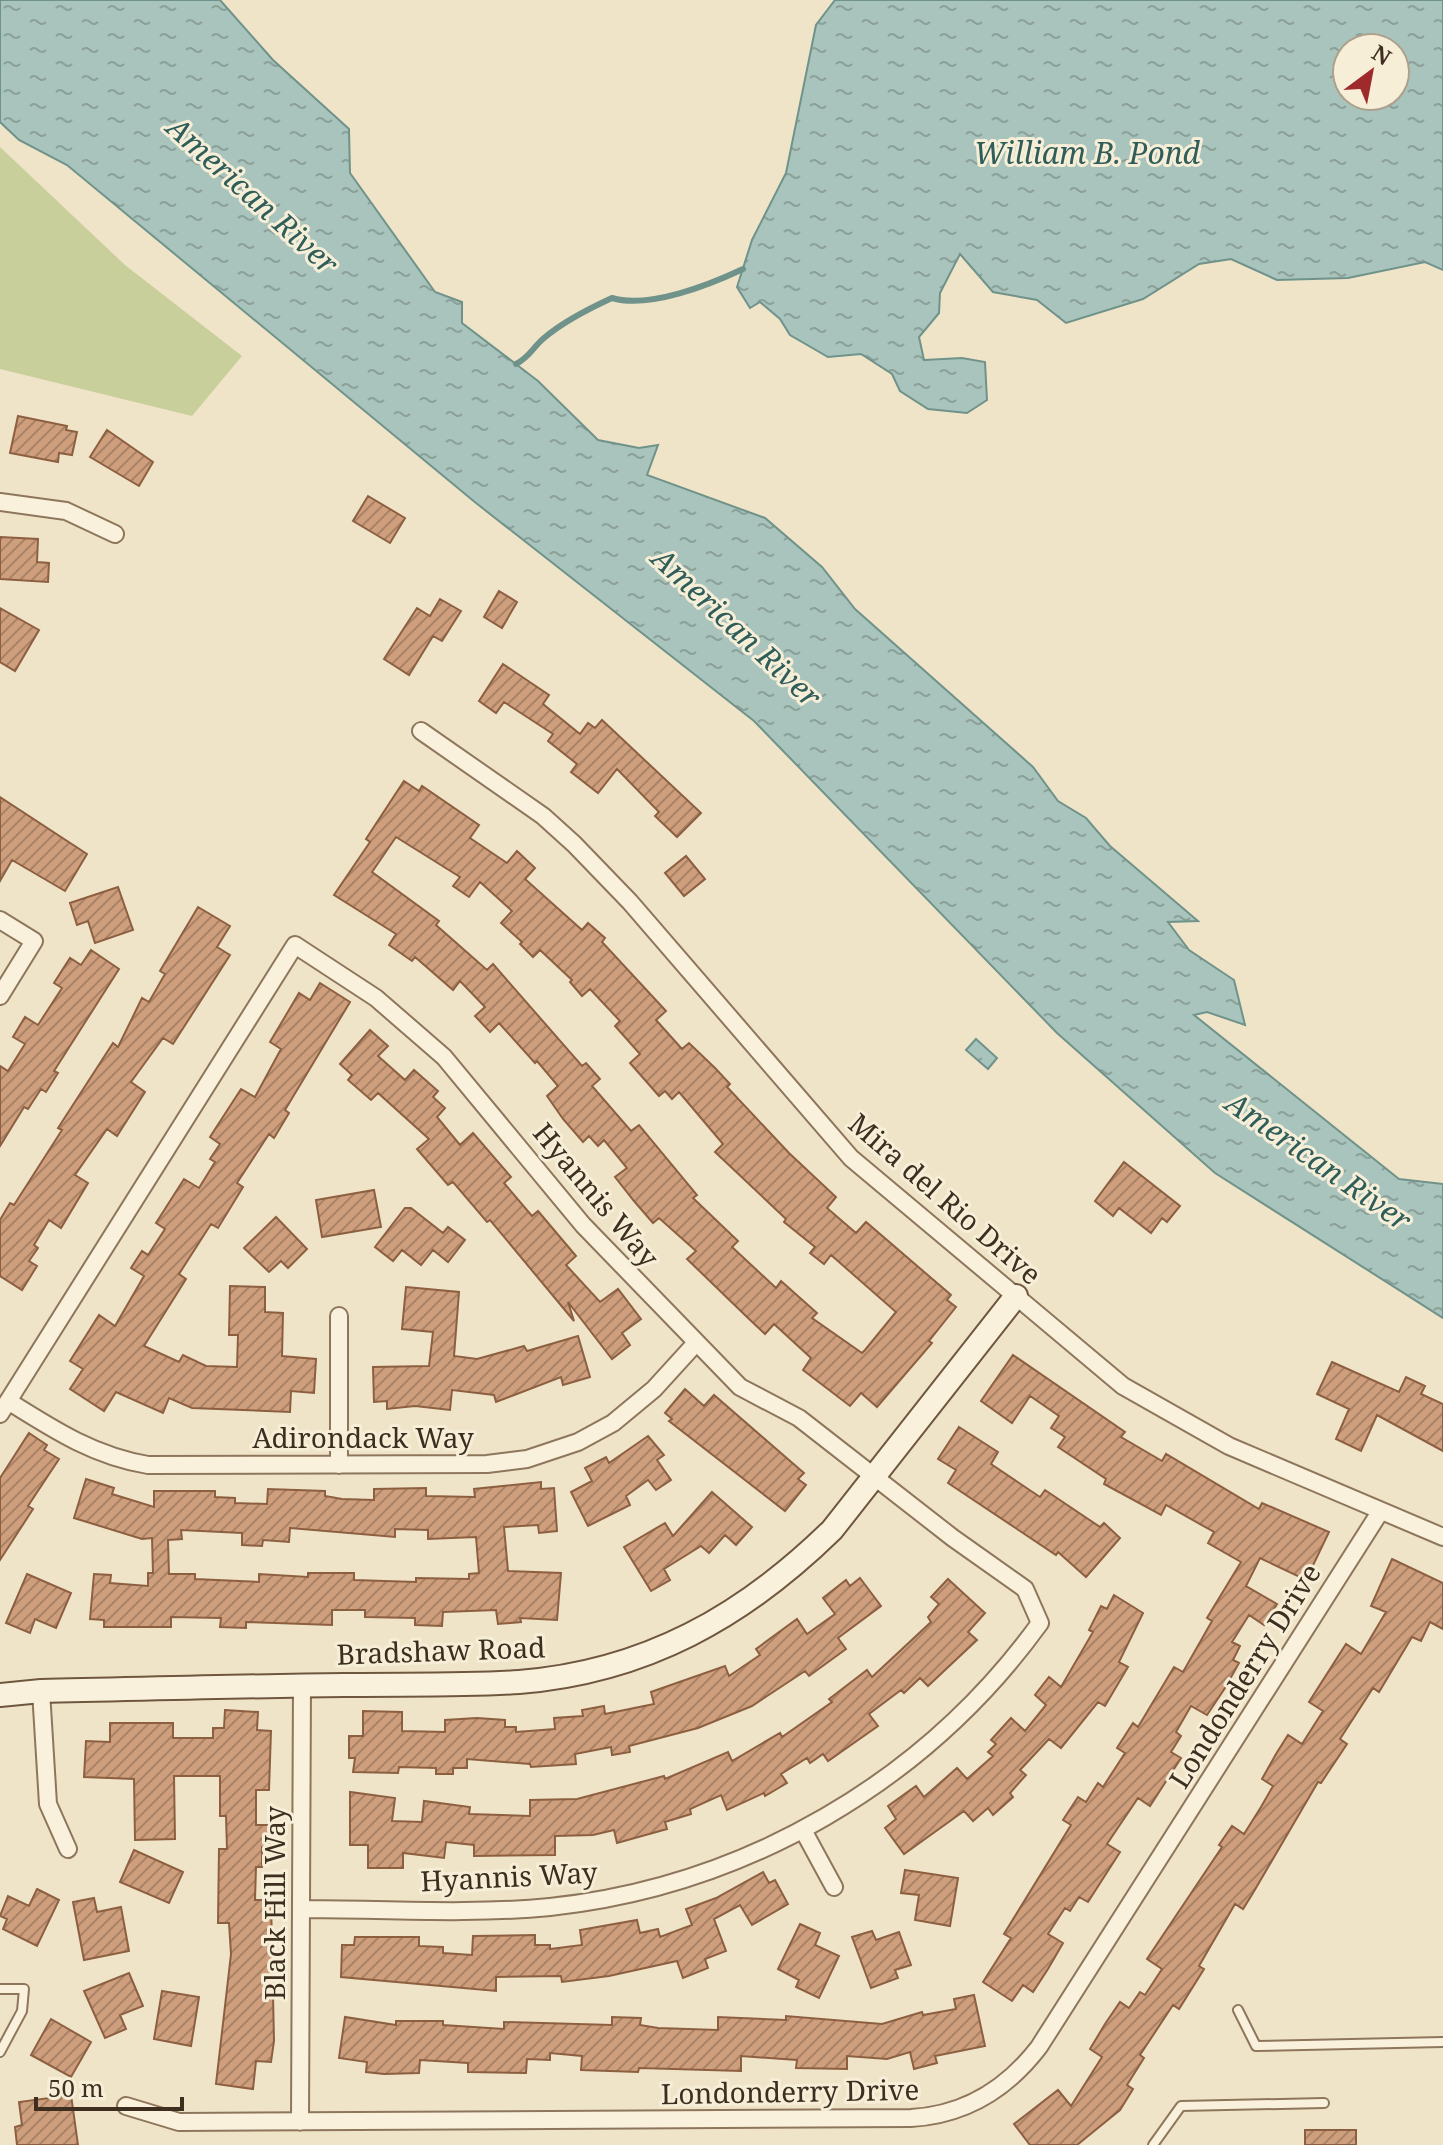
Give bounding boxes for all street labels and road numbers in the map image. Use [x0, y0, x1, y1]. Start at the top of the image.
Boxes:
street label: Mira del Rio Drive [841, 1104, 1050, 1292]
street label: Hyannis Way [525, 1114, 668, 1275]
street label: Adirondack Way [252, 1418, 474, 1456]
street label: Londonderry Drive [1160, 1556, 1329, 1795]
street label: Bradshaw Road [336, 1627, 546, 1673]
street label: Black Hill Way [255, 1806, 293, 2000]
street label: Hyannis Way [419, 1852, 599, 1900]
street label: Londonderry Drive [660, 2070, 920, 2112]

